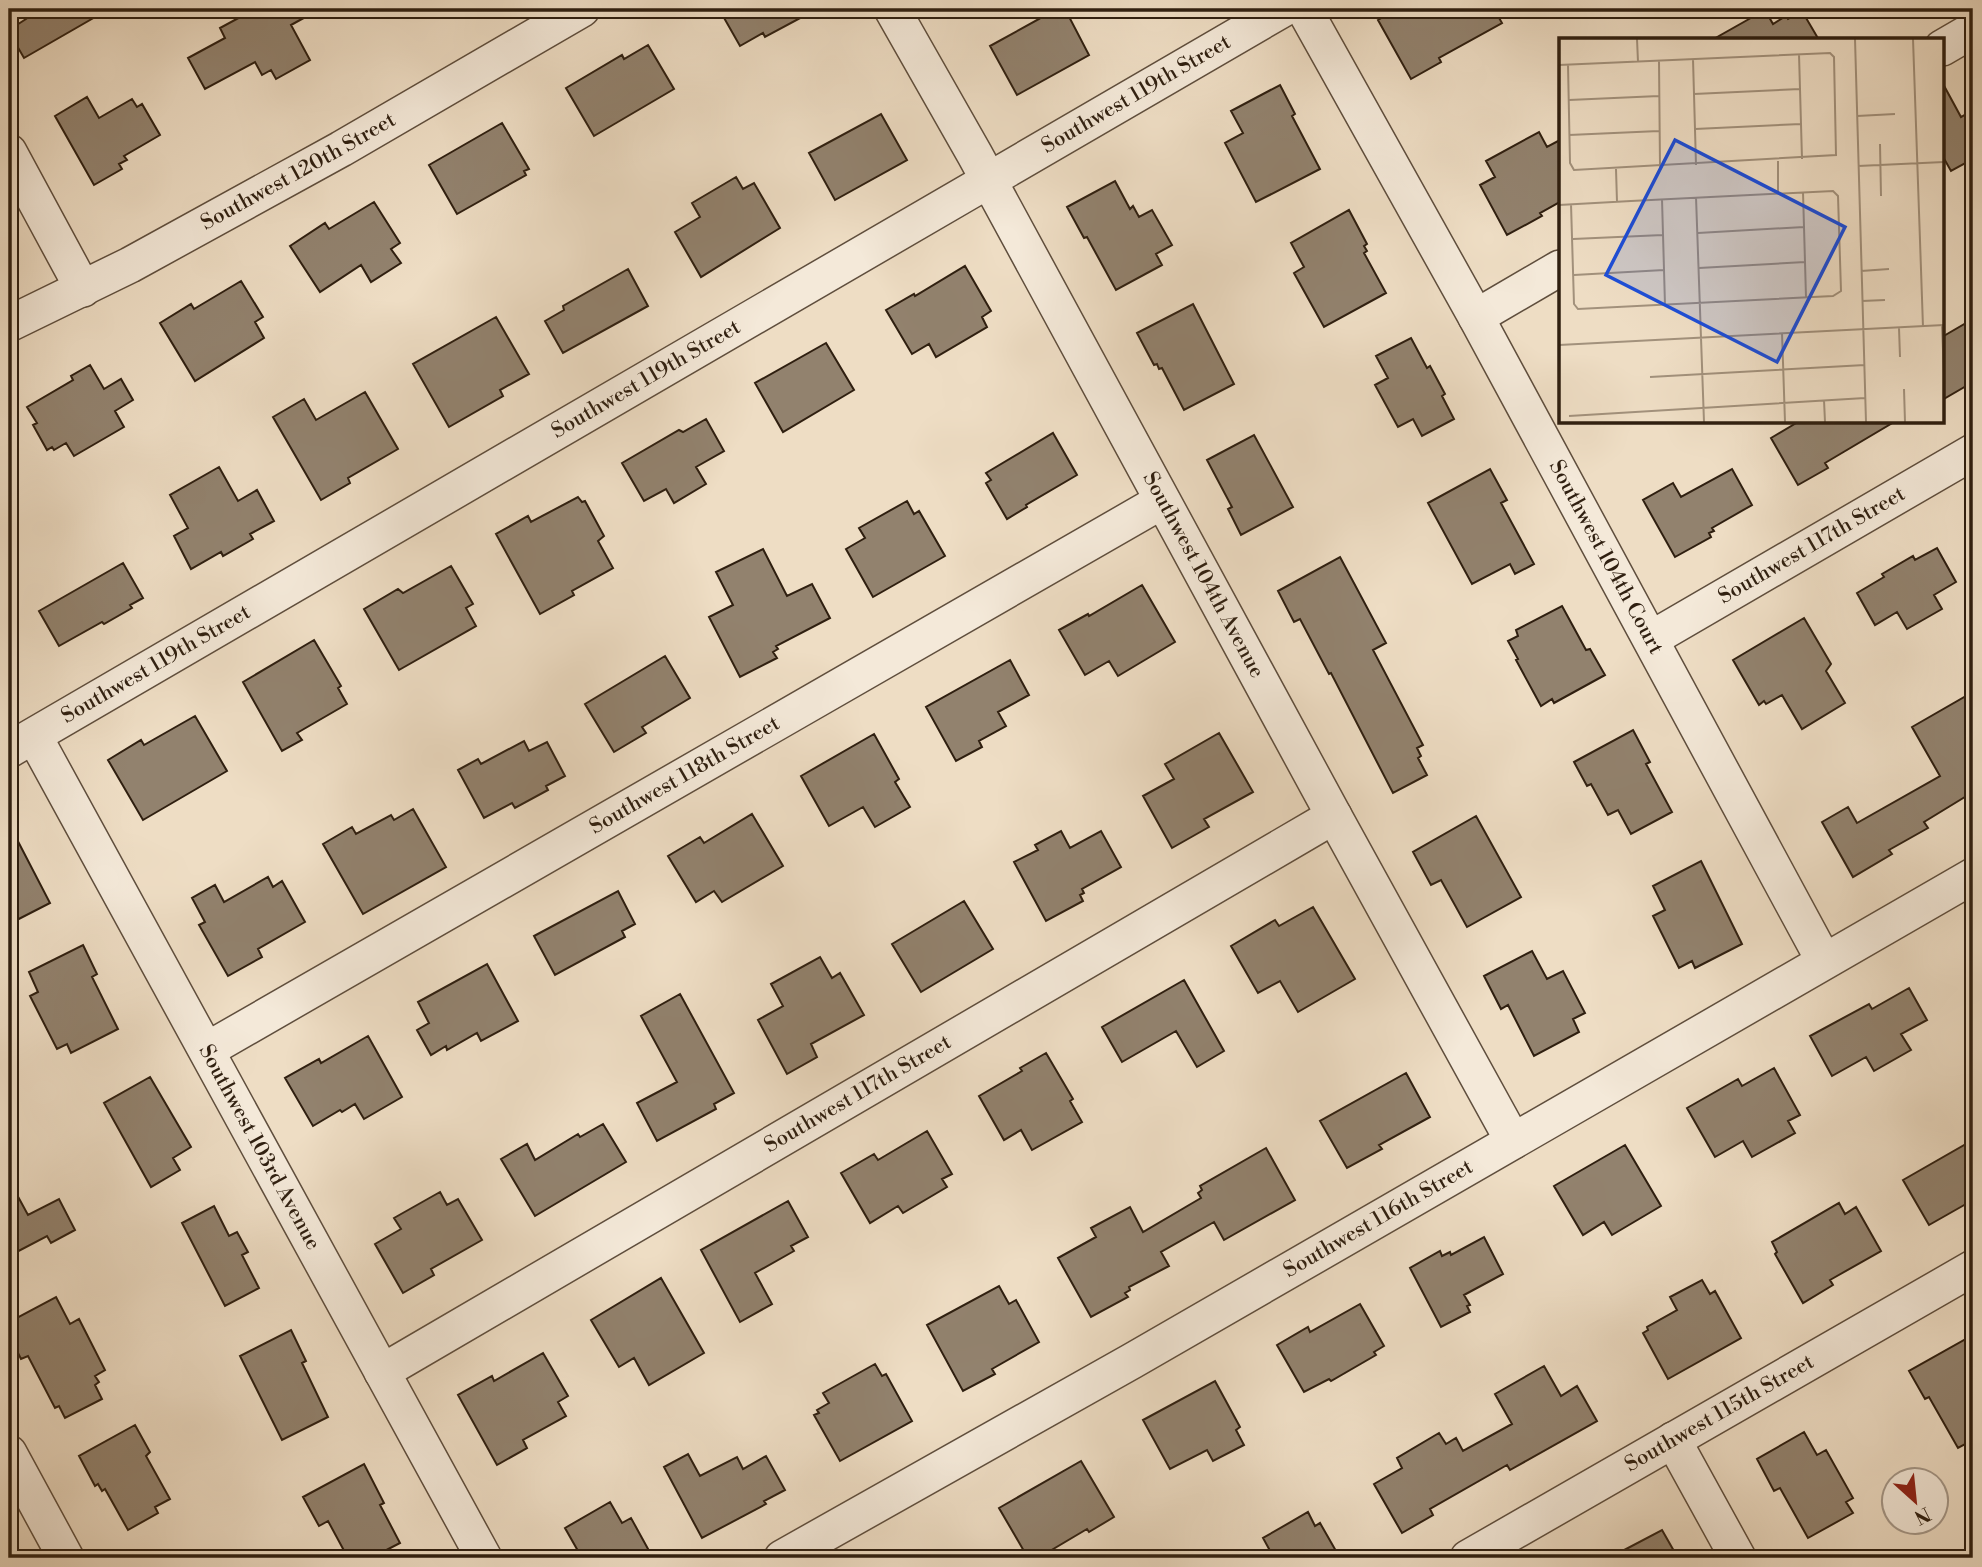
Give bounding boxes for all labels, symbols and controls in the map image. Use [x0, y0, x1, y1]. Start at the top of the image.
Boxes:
street label: Southwest 119th Street [1037, 29, 1236, 160]
inset map [1559, 38, 1944, 424]
street label: Southwest 120th Street [196, 107, 401, 236]
street label: Southwest 119th Street [547, 314, 746, 445]
street label: Southwest 104th Court [1543, 456, 1669, 659]
street label: Southwest 104th Avenue [1137, 468, 1270, 683]
street label: Southwest 117th Street [1714, 481, 1911, 610]
street label: Southwest 119th Street [57, 599, 256, 730]
street label: Southwest 118th Street [585, 710, 785, 840]
street label: Southwest 117th Street [760, 1029, 956, 1159]
street label: Southwest 103rd Avenue [192, 1040, 326, 1255]
street label: Southwest 116th Street [1279, 1154, 1478, 1284]
street label: Southwest 115th Street [1620, 1349, 1819, 1478]
north arrow [1881, 1466, 1951, 1536]
text: N [1910, 1501, 1934, 1529]

